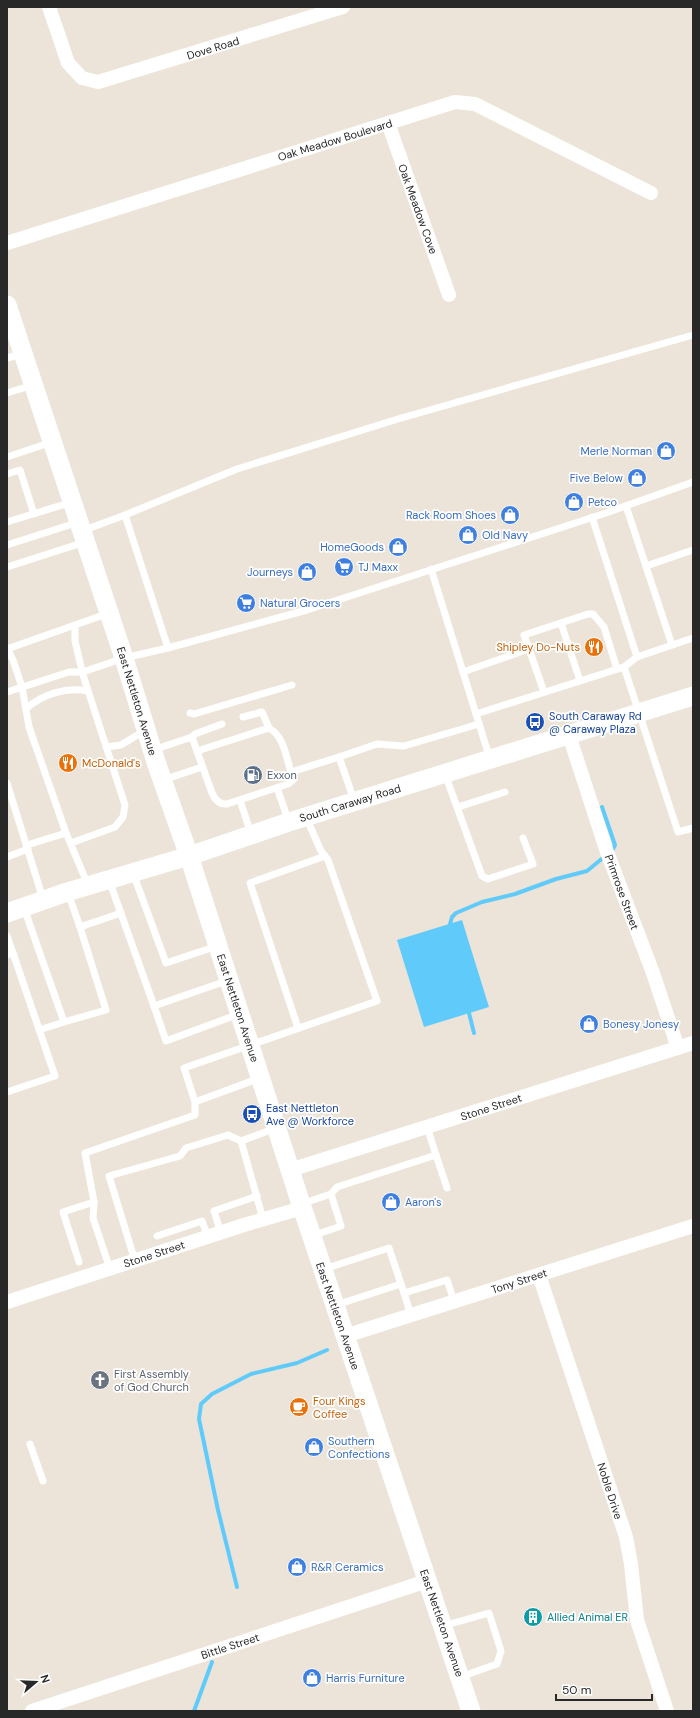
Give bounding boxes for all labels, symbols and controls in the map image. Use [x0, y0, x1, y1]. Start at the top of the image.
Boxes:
street label: Dove Road [185, 33, 241, 63]
street label: Oak Meadow Boulevard [276, 116, 394, 164]
street label: Oak Meadow Cove [395, 162, 441, 256]
shop icon: Merle Norman [655, 440, 677, 462]
place label: Merle Norman [581, 444, 652, 458]
shop icon: Five Below [626, 467, 648, 489]
place label: Five Below [570, 471, 624, 485]
shop icon: Petco [563, 491, 585, 513]
place label: Petco [588, 495, 617, 509]
shop icon: Rack Room Shoes [499, 504, 521, 526]
place label: Rack Room Shoes [406, 508, 496, 522]
shop icon: Old Navy [457, 524, 479, 546]
place label: Old Navy [482, 528, 528, 542]
shop icon: HomeGoods [387, 536, 409, 558]
place label: HomeGoods [320, 540, 384, 554]
supermarket icon: TJ Maxx [333, 556, 355, 578]
place label: TJ Maxx [358, 560, 398, 574]
shop icon: Journeys [296, 561, 318, 583]
place label: Journeys [247, 565, 293, 579]
supermarket icon: Natural Grocers [235, 592, 257, 614]
place label: Natural Grocers [260, 596, 340, 610]
restaurant icon: Shipley Do-Nuts [583, 636, 605, 658]
place label: Shipley Do-Nuts [496, 640, 580, 654]
street label: East Nettleton Avenue [114, 645, 160, 757]
place label: South Caraway Rd @ Caraway Plaza [549, 709, 642, 736]
bus stop icon: South Caraway Rd @ Caraway Plaza [524, 711, 546, 733]
restaurant icon: McDonald's [57, 752, 79, 774]
place label: McDonald's [82, 756, 141, 770]
fuel station icon: Exxon [242, 764, 264, 786]
place label: Exxon [267, 768, 297, 782]
street label: South Caraway Road [298, 781, 402, 825]
street label: Primrose Street [602, 852, 642, 932]
street label: East Nettleton Avenue [214, 952, 262, 1064]
shop icon: Bonesy Jonesy [578, 1013, 600, 1035]
place label: Bonesy Jonesy [603, 1017, 679, 1031]
street label: Stone Street [459, 1090, 523, 1124]
place label: East Nettleton Ave @ Workforce [266, 1101, 354, 1128]
bus stop icon: East Nettleton Ave @ Workforce [241, 1103, 263, 1125]
shop icon: Aaron's [380, 1191, 402, 1213]
place label: Aaron's [405, 1195, 442, 1209]
street label: Stone Street [122, 1237, 186, 1271]
street label: East Nettleton Avenue [313, 1260, 363, 1372]
street label: Tony Street [489, 1265, 549, 1297]
place label: First Assembly of God Church [114, 1367, 189, 1394]
church icon: First Assembly of God Church [89, 1369, 111, 1391]
place label: Four Kings Coffee [313, 1394, 366, 1421]
cafe icon: Four Kings Coffee [288, 1396, 310, 1418]
place label: Southern Confections [328, 1434, 390, 1461]
shop icon: Southern Confections [303, 1436, 325, 1458]
street label: Noble Drive [594, 1461, 626, 1521]
shop icon: R&R Ceramics [286, 1556, 308, 1578]
place label: R&R Ceramics [311, 1560, 384, 1574]
street label: East Nettleton Avenue [417, 1567, 467, 1679]
building icon: Allied Animal ER [522, 1606, 544, 1628]
place label: Allied Animal ER [547, 1610, 628, 1624]
street label: Bittle Street [199, 1630, 261, 1662]
north arrow [16, 1662, 56, 1702]
shop icon: Harris Furniture [301, 1667, 323, 1689]
place label: Harris Furniture [326, 1671, 405, 1685]
text: N [38, 1673, 53, 1685]
scale bar [556, 1676, 652, 1702]
text: 50 m [562, 1682, 591, 1698]

